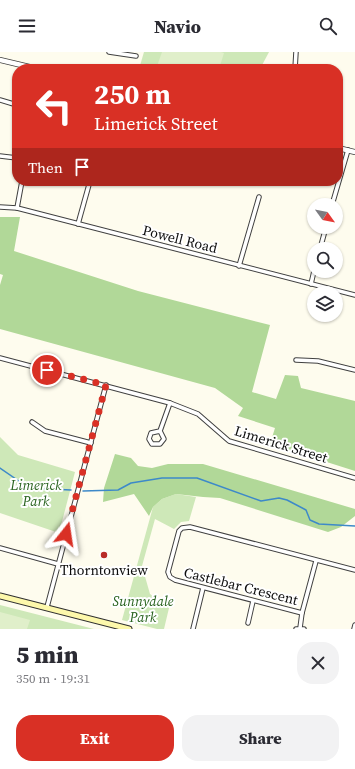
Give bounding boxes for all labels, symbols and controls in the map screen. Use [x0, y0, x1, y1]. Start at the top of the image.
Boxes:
text: Navio [154, 14, 201, 39]
icon: menu [16, 15, 38, 37]
icon: search [317, 15, 339, 37]
text: 250 m [94, 75, 171, 113]
icon: left [28, 80, 80, 132]
text: Limerick Street [94, 111, 218, 136]
icon: arrive [71, 156, 93, 178]
text: Then [28, 157, 63, 178]
north arrow [307, 198, 343, 234]
map controls [307, 198, 343, 322]
street label: Powell Road [141, 220, 220, 258]
button: search [307, 242, 343, 278]
button: layers [307, 286, 343, 322]
pin [30, 353, 64, 387]
icon: arrive [36, 359, 58, 381]
street label: Limerick Street [232, 420, 330, 468]
park label: Limerick Park [9, 475, 62, 511]
position arrow [45, 513, 87, 555]
marker: Thorntonview [99, 550, 109, 560]
place label: Thorntonview [60, 560, 148, 580]
street label: Castlebar Crescent [182, 562, 301, 610]
park label: Sunnydale Park [112, 591, 174, 627]
text: 5 min [16, 638, 79, 671]
button: close [297, 642, 339, 684]
text: 350 m · 19:31 [16, 670, 90, 687]
button: Exit [16, 715, 174, 761]
button: Share [182, 715, 339, 761]

